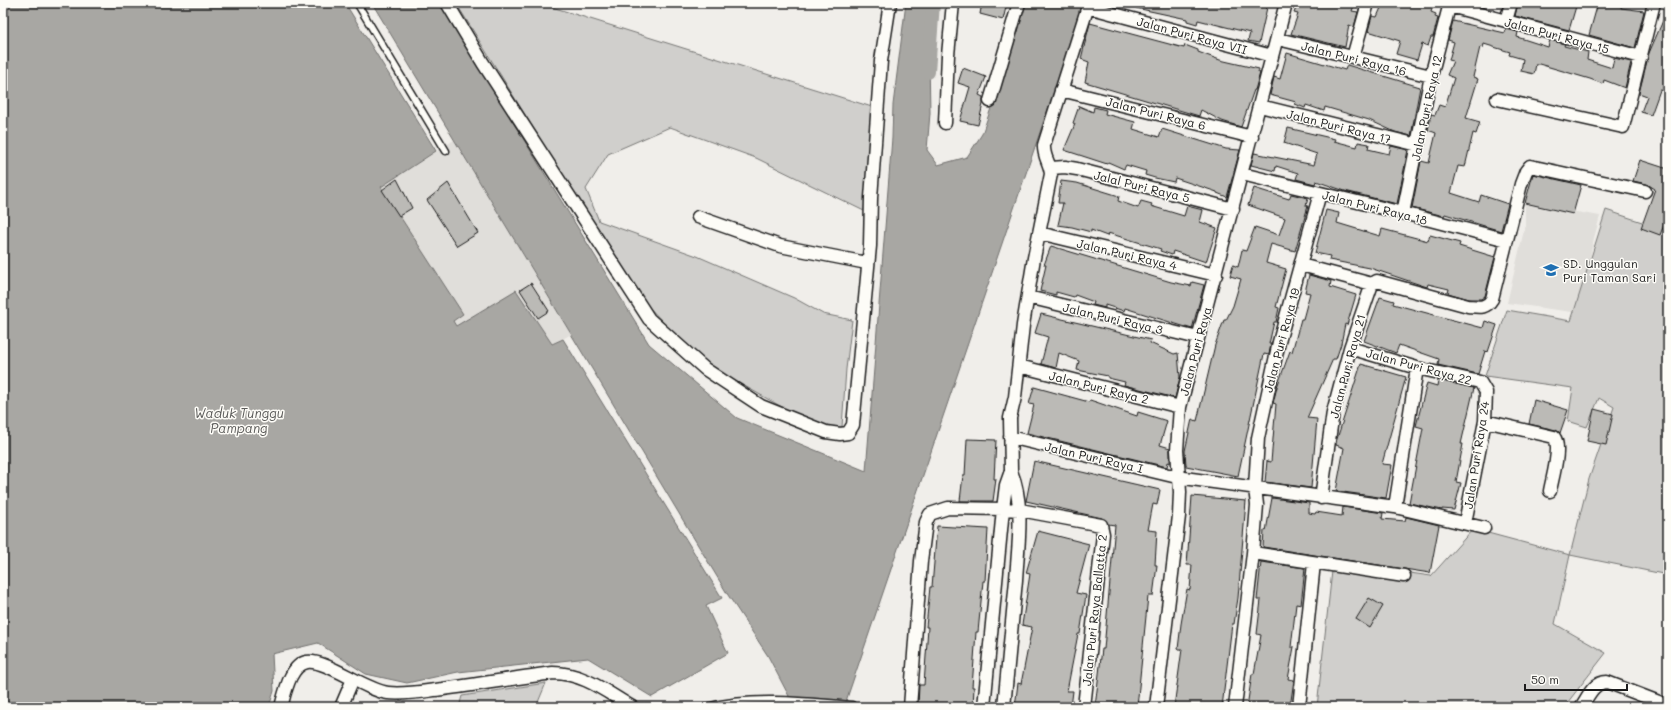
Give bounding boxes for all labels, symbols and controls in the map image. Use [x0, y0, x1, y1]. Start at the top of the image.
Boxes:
street label: Jalan Puri Raya VII [1135, 13, 1249, 57]
street label: Jalan Puri Raya 15 [1503, 13, 1611, 57]
street label: Jalan Puri Raya 16 [1300, 37, 1408, 79]
street label: Jalan Puri Raya 12 [1407, 54, 1445, 162]
street label: Jalan Puri Raya 6 [1104, 93, 1208, 133]
street label: Jalan Puri Raya 17 [1285, 105, 1393, 147]
street label: Jalal Puri Raya 5 [1092, 166, 1192, 206]
street label: Jalan Puri Raya 18 [1321, 186, 1429, 228]
street label: Jalan Puri Raya 4 [1075, 235, 1179, 273]
place label: SD. Unggulan Puri Taman Sari [1563, 255, 1656, 285]
school or university icon: SD. Unggulan Puri Taman Sari [1542, 261, 1560, 279]
street label: Jalan Puri Raya 19 [1259, 286, 1303, 394]
street label: Jalan Puri Raya 3 [1061, 299, 1165, 337]
street label: Jalan Puri Raya [1175, 305, 1215, 397]
street label: Jalan Puri Raya 21 [1325, 312, 1369, 420]
street label: Jalan Puri Raya 22 [1364, 344, 1474, 388]
street label: Jalan Puri Raya 2 [1048, 367, 1150, 407]
street label: Jalan Puri Raya 24 [1460, 400, 1492, 510]
water label: Waduk Tunggu Pampang [194, 404, 284, 436]
street label: Jalan Puri Raya I [1043, 438, 1145, 476]
street label: Jalan Puri Raya Ballatta 2 [1078, 533, 1110, 687]
scale bar [1525, 666, 1627, 692]
text: 50 m [1531, 671, 1559, 687]

